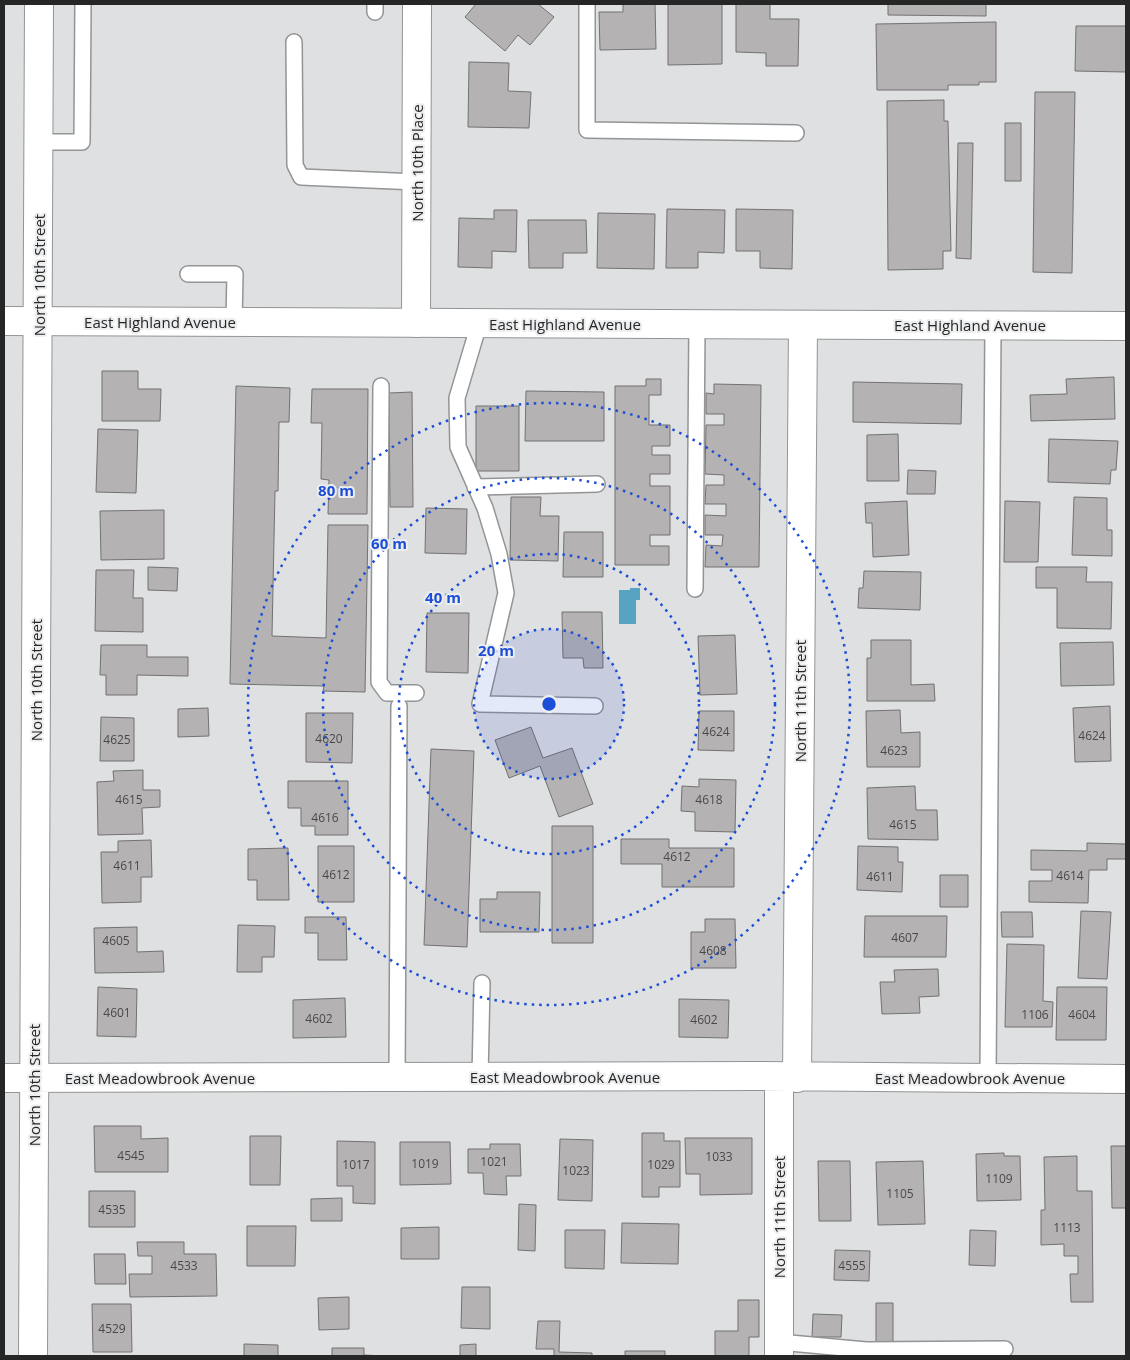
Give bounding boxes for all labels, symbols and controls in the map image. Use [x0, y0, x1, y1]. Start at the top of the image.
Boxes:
street label: North 10th Place [407, 104, 427, 222]
street label: North 10th Street [29, 214, 49, 336]
street label: East Highland Avenue [84, 312, 236, 332]
street label: East Highland Avenue [489, 314, 641, 334]
street label: East Highland Avenue [894, 315, 1046, 335]
text: 80 m [318, 480, 354, 500]
text: 60 m [371, 533, 407, 553]
text: 40 m [425, 587, 461, 607]
street label: North 10th Street [26, 619, 46, 741]
text: 20 m [478, 640, 514, 660]
street label: North 11th Street [790, 640, 810, 762]
centre of rings [540, 695, 558, 713]
house number: 4624 [702, 723, 730, 740]
house number: 4624 [1078, 727, 1106, 744]
house number: 4620 [315, 730, 343, 747]
house number: 4625 [103, 731, 131, 748]
house number: 4623 [880, 742, 908, 759]
house number: 4615 [115, 791, 143, 808]
house number: 4618 [695, 791, 723, 808]
house number: 4616 [311, 809, 339, 826]
house number: 4615 [889, 816, 917, 833]
house number: 4612 [663, 848, 691, 865]
house number: 4611 [113, 857, 141, 874]
house number: 4612 [322, 866, 350, 883]
house number: 4614 [1056, 867, 1084, 884]
house number: 4611 [866, 868, 894, 885]
house number: 4607 [891, 929, 919, 946]
house number: 4605 [102, 932, 130, 949]
house number: 4608 [699, 942, 727, 959]
house number: 4601 [103, 1004, 131, 1021]
house number: 1106 [1021, 1006, 1049, 1023]
house number: 4604 [1068, 1006, 1096, 1023]
house number: 4602 [305, 1010, 333, 1027]
house number: 4602 [690, 1011, 718, 1028]
street label: North 10th Street [24, 1024, 44, 1146]
street label: East Meadowbrook Avenue [470, 1067, 660, 1087]
street label: East Meadowbrook Avenue [65, 1068, 255, 1088]
street label: East Meadowbrook Avenue [875, 1068, 1065, 1088]
house number: 4545 [117, 1147, 145, 1164]
house number: 1033 [705, 1148, 733, 1165]
house number: 1021 [480, 1153, 508, 1170]
house number: 1019 [411, 1155, 439, 1172]
house number: 1017 [342, 1156, 370, 1173]
house number: 1029 [647, 1156, 675, 1173]
street label: North 11th Street [769, 1156, 789, 1278]
house number: 1023 [562, 1162, 590, 1179]
house number: 1109 [985, 1170, 1013, 1187]
house number: 1105 [886, 1185, 914, 1202]
house number: 4535 [98, 1201, 126, 1218]
house number: 1113 [1053, 1219, 1081, 1236]
house number: 4533 [170, 1257, 198, 1274]
house number: 4555 [838, 1257, 866, 1274]
house number: 4529 [98, 1320, 126, 1337]

